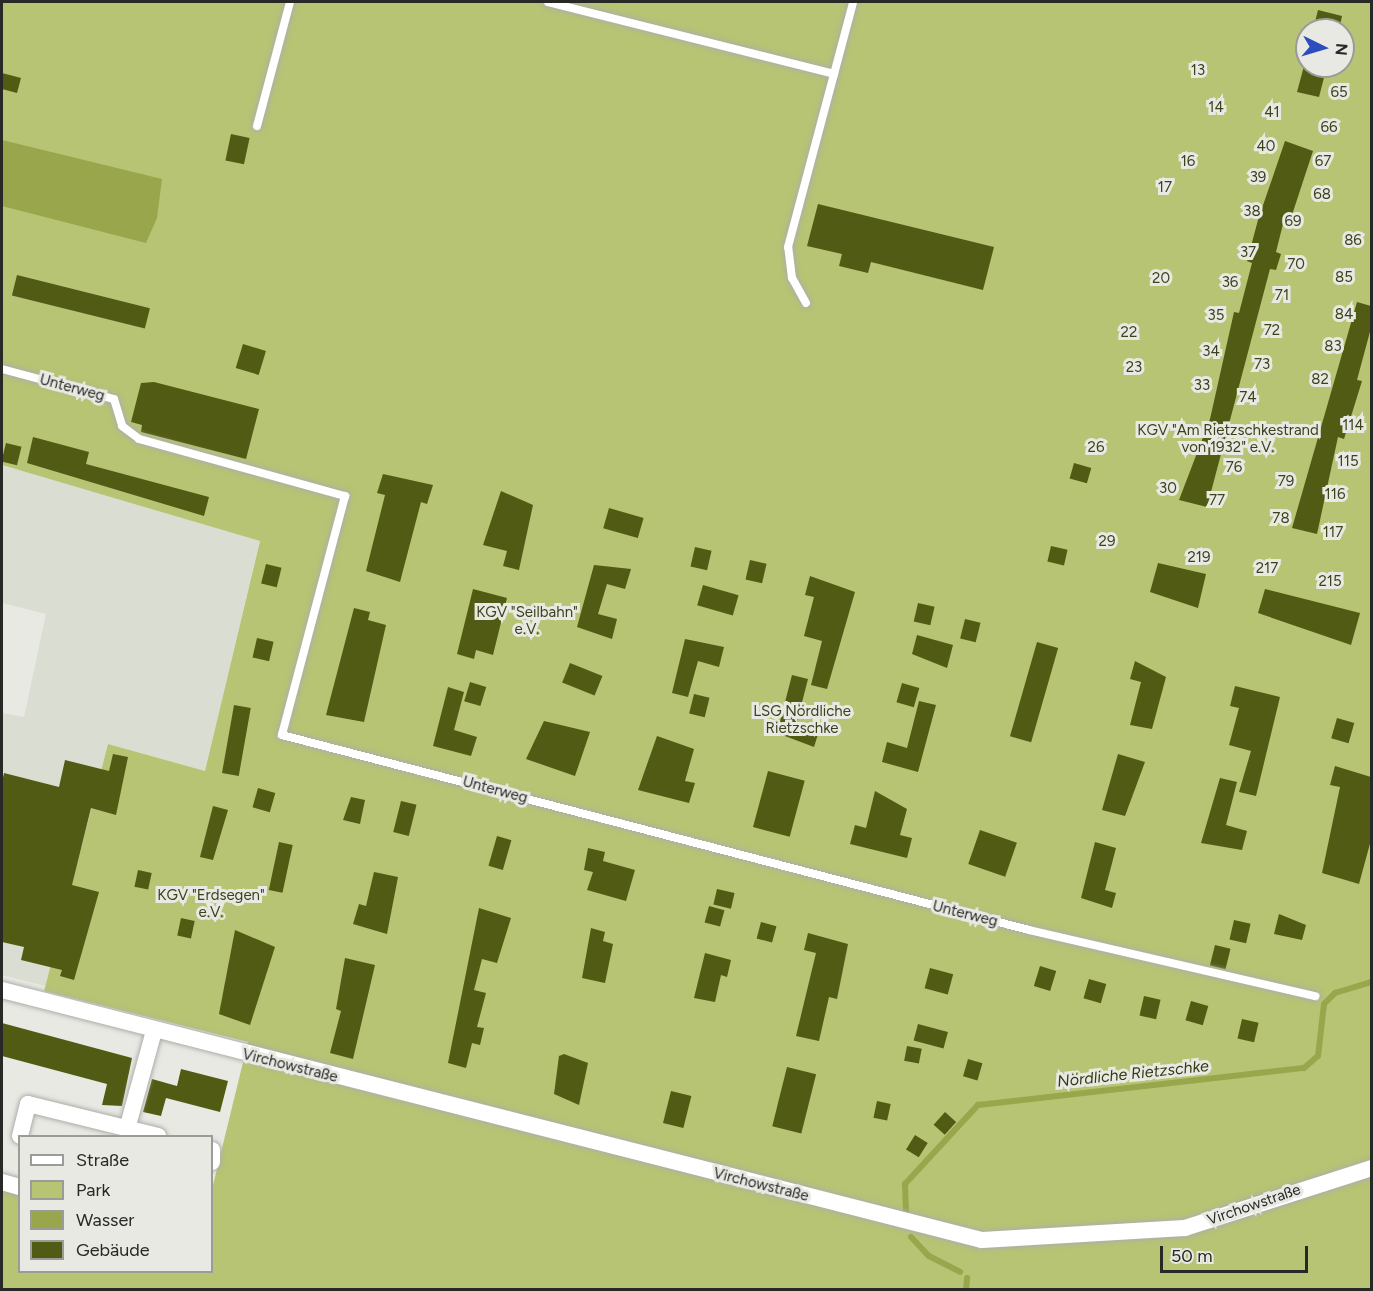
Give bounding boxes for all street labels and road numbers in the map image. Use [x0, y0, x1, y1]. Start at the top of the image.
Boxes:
street label: Unterweg [38, 371, 106, 405]
street label: Unterweg [461, 773, 529, 807]
street label: Unterweg [931, 897, 999, 931]
street label: Virchowstraße [240, 1045, 340, 1087]
street label: Virchowstraße [711, 1164, 811, 1206]
street label: Virchowstraße [1205, 1181, 1303, 1229]

